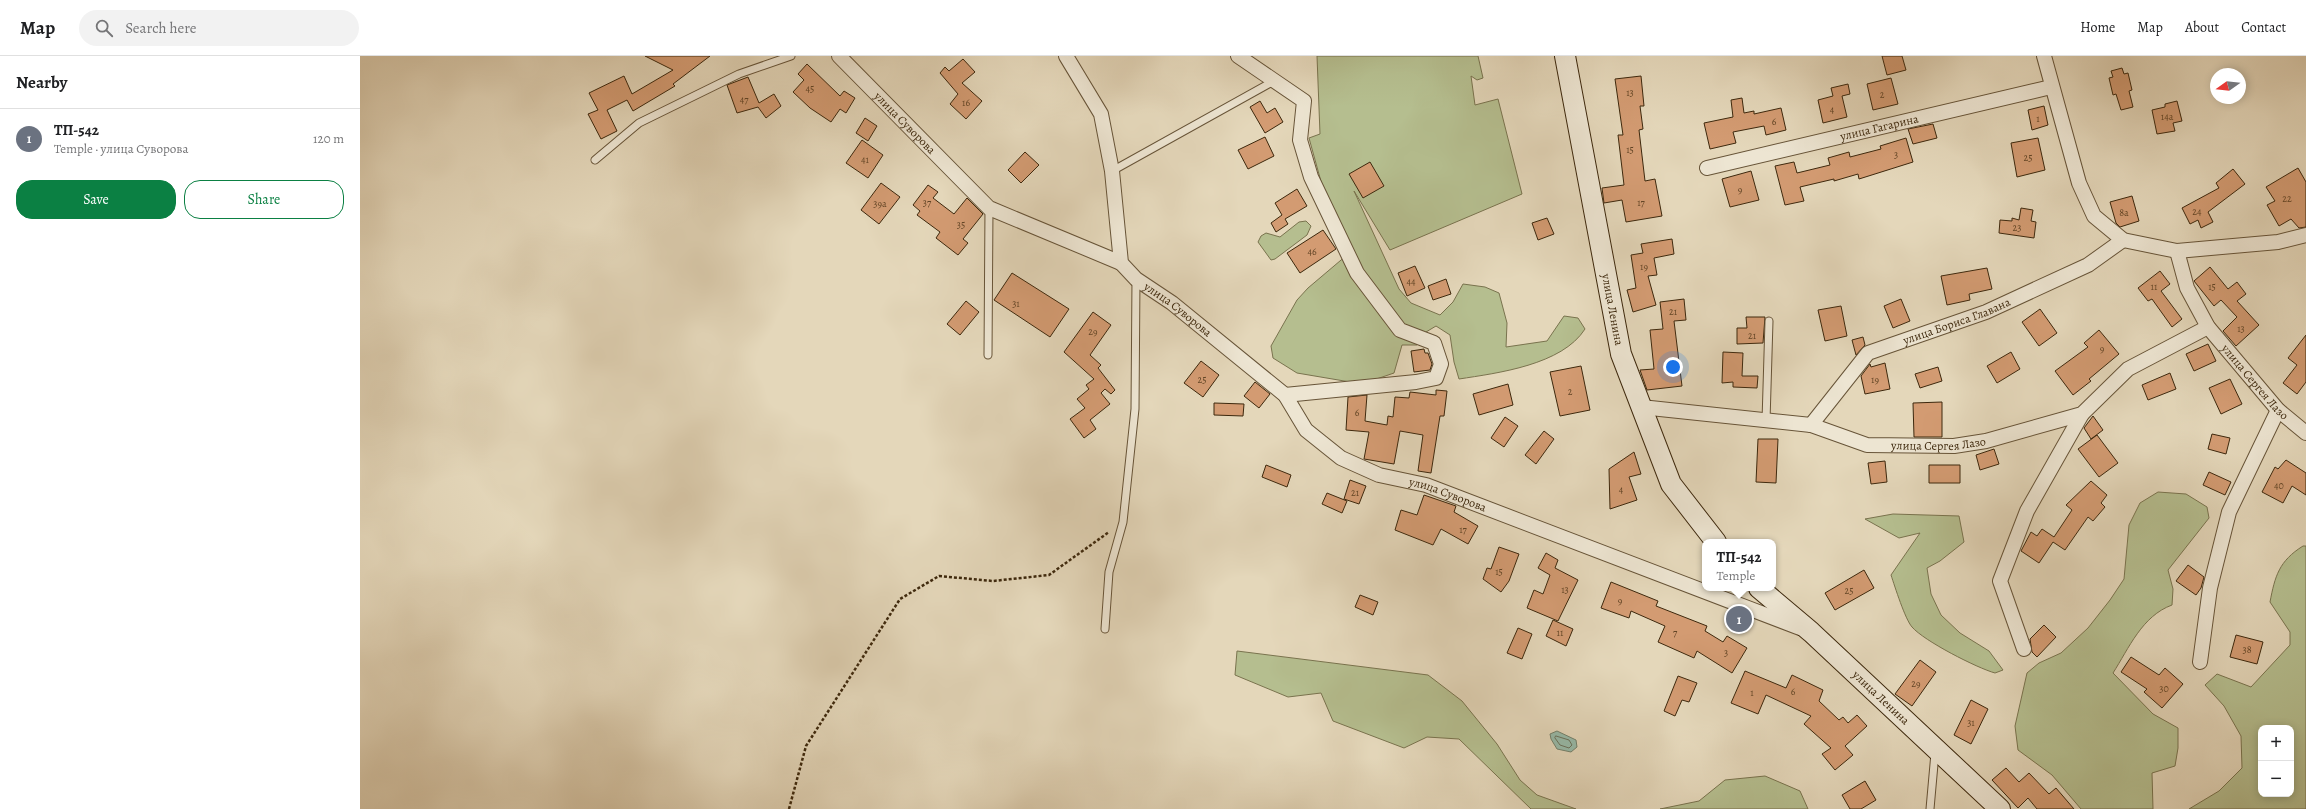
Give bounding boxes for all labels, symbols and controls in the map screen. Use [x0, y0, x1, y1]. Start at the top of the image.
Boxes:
search box [79, 10, 359, 46]
text: Map [20, 15, 55, 41]
icon: search [93, 17, 115, 39]
text: Search here [125, 18, 197, 38]
text: Home [2080, 18, 2115, 37]
text: Map [2137, 18, 2163, 37]
text: About [2185, 18, 2219, 37]
text: Contact [2241, 18, 2286, 37]
north arrow [2210, 68, 2246, 104]
text: Nearby [16, 71, 67, 94]
house number: 45 [806, 82, 814, 95]
house number: 13 [1626, 86, 1634, 99]
street label: улица Суворова [870, 88, 940, 158]
house number: 2 [1880, 88, 1885, 101]
house number: 47 [740, 93, 749, 106]
house number: 16 [962, 96, 970, 109]
house number: 4 [1830, 103, 1835, 116]
street label: улица Гагарина [1837, 110, 1921, 145]
house number: 14а [2161, 110, 2174, 123]
house number: 1 [2036, 112, 2040, 125]
house number: 6 [1772, 115, 1777, 128]
text: ТП-542 [54, 120, 99, 140]
text: 1 [27, 130, 31, 147]
text: 120 m [313, 130, 344, 147]
text: Temple · улица Суворова [54, 140, 189, 157]
house number: 15 [1626, 143, 1634, 156]
house number: 3 [1894, 148, 1898, 161]
house number: 25 [2023, 151, 2033, 164]
house number: 41 [861, 153, 870, 166]
button: Save [16, 180, 176, 219]
button: Share [184, 180, 344, 219]
house number: 9 [1738, 183, 1743, 196]
house number: 22 [2282, 192, 2292, 205]
house number: 37 [923, 196, 932, 209]
house number: 17 [1637, 196, 1646, 209]
house number: 39а [873, 197, 887, 210]
house number: 24 [2192, 205, 2202, 218]
house number: 8а [2119, 206, 2129, 219]
house number: 35 [957, 218, 965, 231]
house number: 23 [2013, 221, 2021, 234]
house number: 46 [1307, 245, 1317, 258]
house number: 19 [1640, 260, 1648, 273]
street label: улица Ленина [1598, 271, 1627, 347]
house number: 44 [1406, 275, 1416, 288]
street label: улица Суворова [1140, 278, 1216, 341]
house number: 11 [2151, 280, 2158, 293]
house number: 15 [2208, 280, 2216, 293]
street label: улица Бориса Главана [1900, 294, 2013, 349]
house number: 31 [1012, 297, 1020, 310]
house number: 21 [1669, 305, 1678, 318]
house number: 13 [2237, 322, 2245, 335]
house number: 29 [1088, 325, 1098, 338]
house number: 21 [1748, 329, 1757, 342]
street label: улица Сергея Лазо [2217, 340, 2292, 423]
house number: 9 [2100, 342, 2105, 355]
your location [1663, 357, 1683, 377]
house number: 25 [1197, 373, 1207, 386]
house number: 19 [1871, 373, 1879, 386]
house number: 2 [1568, 385, 1573, 398]
house number: 6 [1355, 406, 1360, 419]
street label: улица Сергея Лазо [1890, 433, 1987, 454]
street label: улица Суворова [1407, 473, 1489, 516]
house number: 40 [2274, 479, 2284, 492]
house number: 4 [1619, 483, 1624, 496]
house number: 21 [1351, 486, 1360, 499]
house number: 17 [1459, 523, 1468, 536]
popup [1702, 539, 1776, 591]
text: ТП-542 [1717, 547, 1761, 567]
house number: 15 [1495, 565, 1503, 578]
text: Temple [1717, 567, 1755, 584]
house number: 13 [1561, 583, 1569, 596]
house number: 25 [1844, 584, 1854, 597]
house number: 9 [1618, 594, 1623, 607]
pin: 1 [1726, 604, 1752, 634]
house number: 11 [1557, 626, 1564, 639]
house number: 7 [1673, 626, 1678, 639]
house number: 38 [2242, 643, 2252, 656]
house number: 3 [1724, 646, 1728, 659]
street label: улица Ленина [1848, 666, 1913, 729]
house number: 29 [1911, 677, 1921, 690]
house number: 30 [2159, 682, 2169, 695]
house number: 6 [1791, 685, 1796, 698]
house number: 1 [1750, 686, 1754, 699]
house number: 31 [1967, 716, 1975, 729]
map controls [2258, 725, 2294, 797]
button: + [2258, 725, 2294, 761]
button: − [2258, 761, 2294, 797]

